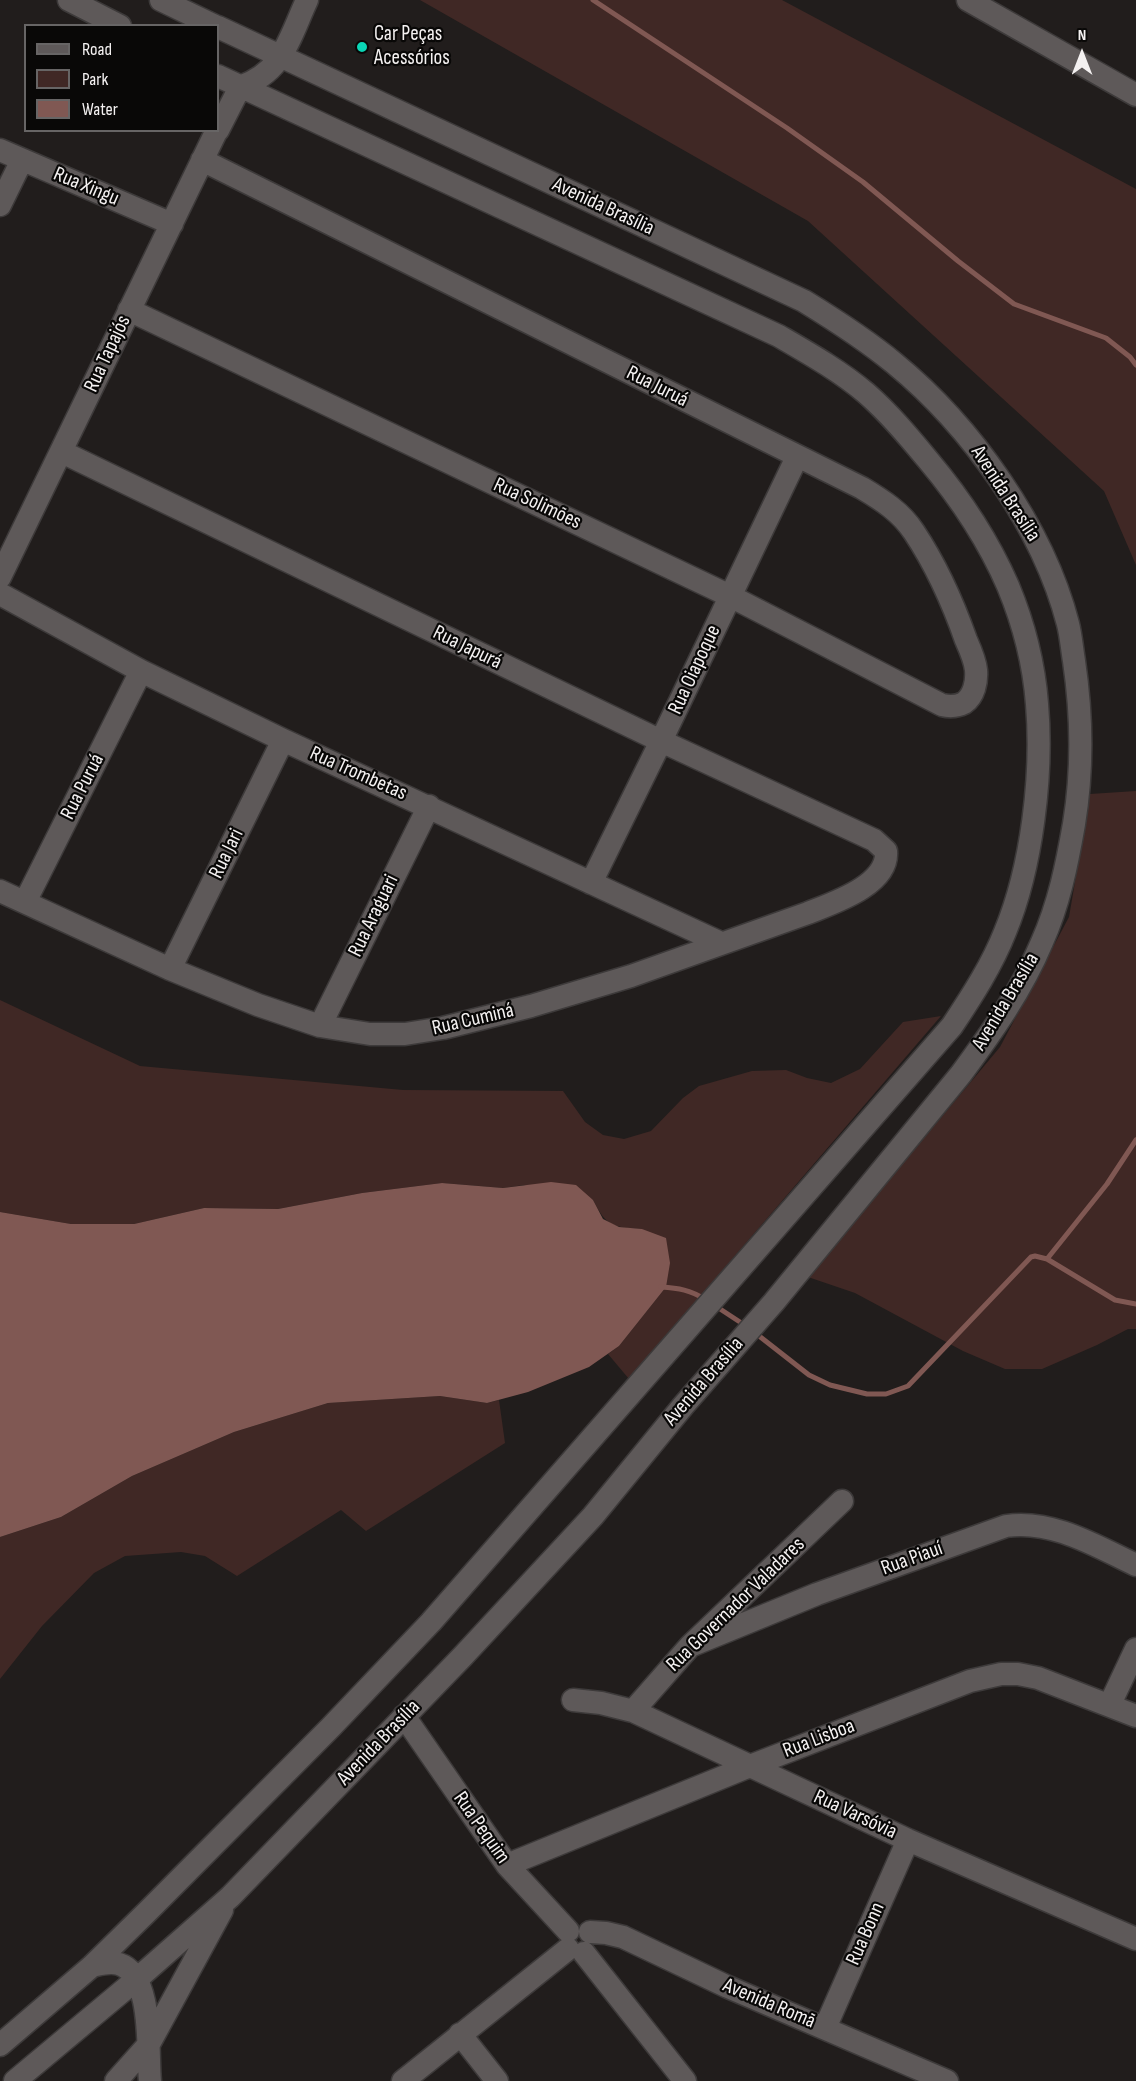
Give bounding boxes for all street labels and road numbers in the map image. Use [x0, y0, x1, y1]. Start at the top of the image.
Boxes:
street label: Rua Xingu [49, 162, 123, 212]
street label: Avenida Brasília [548, 173, 658, 241]
street label: Rua Tapajós [79, 312, 137, 396]
street label: Rua Juruá [622, 361, 692, 413]
street label: Avenida Brasília [965, 441, 1045, 547]
street label: Rua Solimões [489, 473, 585, 535]
street label: Rua Japurá [428, 621, 506, 675]
street label: Rua Oiapoque [663, 621, 727, 719]
street label: Rua Trombetas [305, 741, 411, 807]
street label: Rua Puruá [56, 750, 110, 824]
street label: Rua Jari [204, 825, 250, 883]
street label: Rua Araguari [343, 871, 405, 961]
street label: Avenida Brasília [967, 949, 1045, 1055]
street label: Rua Cuminá [430, 998, 516, 1042]
street label: Avenida Brasília [659, 1333, 749, 1431]
street label: Rua Governador Valadares [662, 1532, 810, 1678]
street label: Rua Piauí [878, 1536, 946, 1582]
street label: Avenida Brasília [332, 1695, 426, 1791]
street label: Rua Lisboa [780, 1714, 858, 1764]
street label: Rua Varsóvia [809, 1785, 901, 1845]
street label: Rua Pequim [447, 1787, 515, 1869]
street label: Rua Bonn [841, 1899, 891, 1969]
street label: Avenida Romã [719, 1973, 819, 2035]

